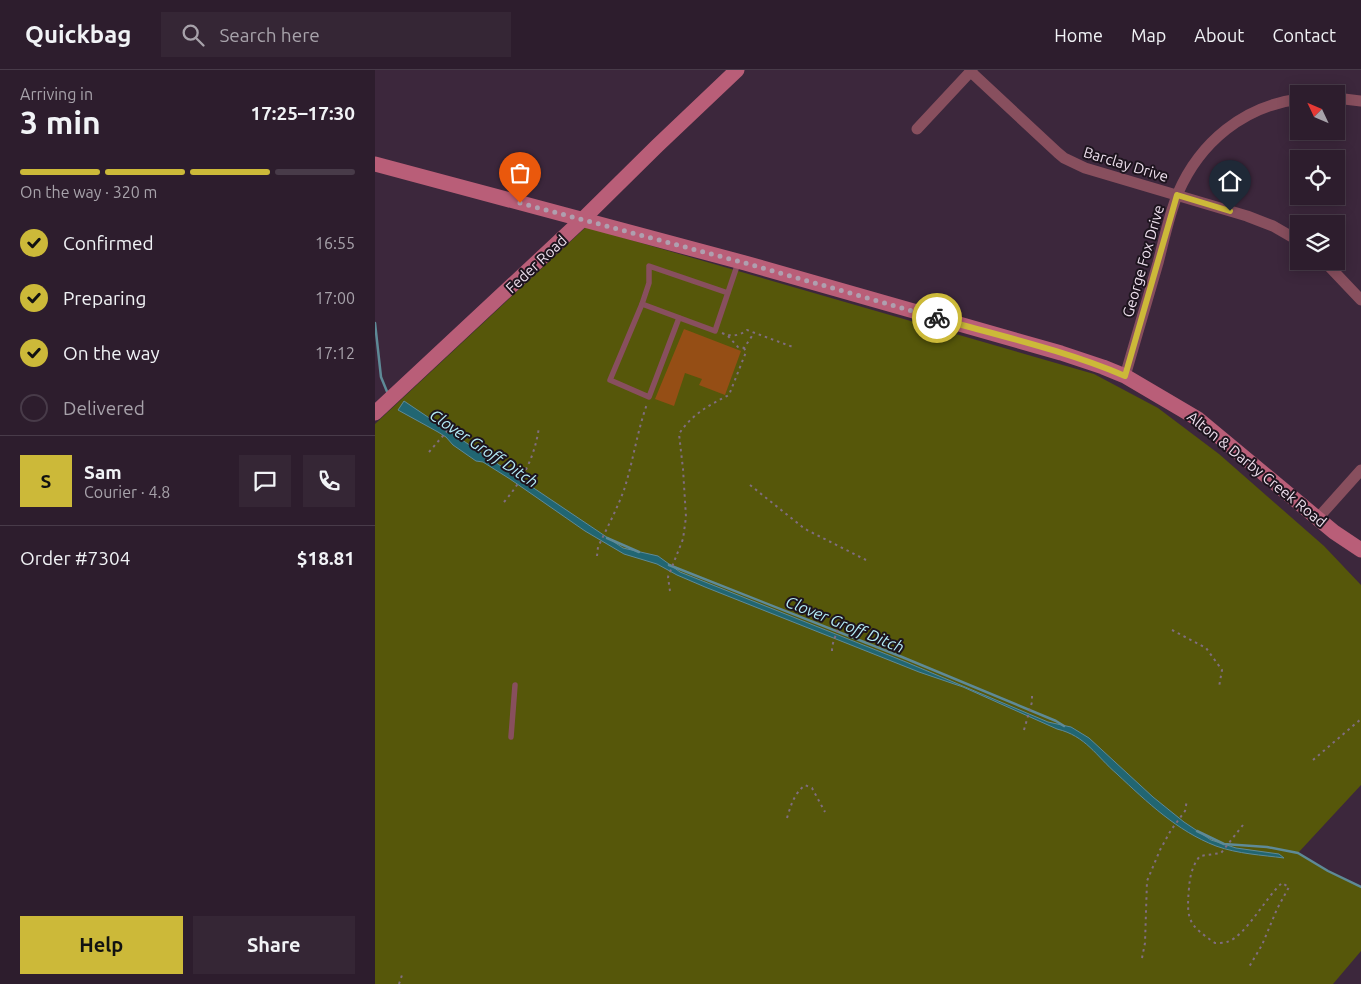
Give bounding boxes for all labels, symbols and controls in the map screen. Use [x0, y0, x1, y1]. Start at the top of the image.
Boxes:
search box [161, 12, 511, 57]
text: Quickbag [25, 21, 131, 48]
icon: search [179, 21, 207, 49]
text: Search here [219, 24, 320, 46]
text: Home [1054, 25, 1103, 45]
text: Map [1131, 25, 1166, 45]
text: About [1194, 25, 1244, 45]
text: Contact [1272, 25, 1336, 45]
text: Arriving in [20, 85, 93, 103]
north arrow [1290, 85, 1345, 140]
map controls [1290, 85, 1345, 270]
text: 17:25–17:30 [250, 102, 355, 124]
text: 3 min [20, 104, 101, 140]
street label: Barclay Drive [1082, 143, 1170, 185]
button: locate [1290, 150, 1345, 205]
pin [499, 152, 541, 203]
icon: bag [506, 159, 534, 187]
pin [1209, 160, 1251, 211]
icon: home [1216, 167, 1244, 195]
text: On the way · 320 m [20, 183, 157, 201]
street label: George Fox Drive [1119, 203, 1167, 319]
button: layers [1290, 215, 1345, 270]
icon: check [20, 229, 48, 257]
text: Confirmed [63, 232, 154, 254]
street label: Feder Road [502, 232, 570, 296]
text: 16:55 [315, 234, 355, 252]
icon: check [20, 284, 48, 312]
text: Preparing [63, 287, 147, 309]
text: 17:00 [315, 289, 355, 307]
courier [912, 293, 962, 343]
icon: bike [923, 304, 951, 332]
icon: check [20, 339, 48, 367]
text: On the way [63, 342, 160, 364]
text: 17:12 [315, 344, 355, 362]
text: Delivered [63, 397, 145, 419]
water label: Clover Groff Ditch [426, 405, 541, 492]
street label: Alton & Darby Creek Road [1184, 408, 1330, 530]
button: chat [239, 455, 291, 507]
button: phone [303, 455, 355, 507]
text: Sam [84, 461, 122, 483]
text: S [41, 470, 51, 492]
text: Courier · 4.8 [84, 483, 170, 501]
text: Order #7304 [20, 547, 130, 569]
text: $18.81 [297, 547, 355, 569]
water label: Clover Groff Ditch [783, 592, 907, 657]
button: Help [20, 916, 183, 974]
button: Share [193, 916, 355, 974]

